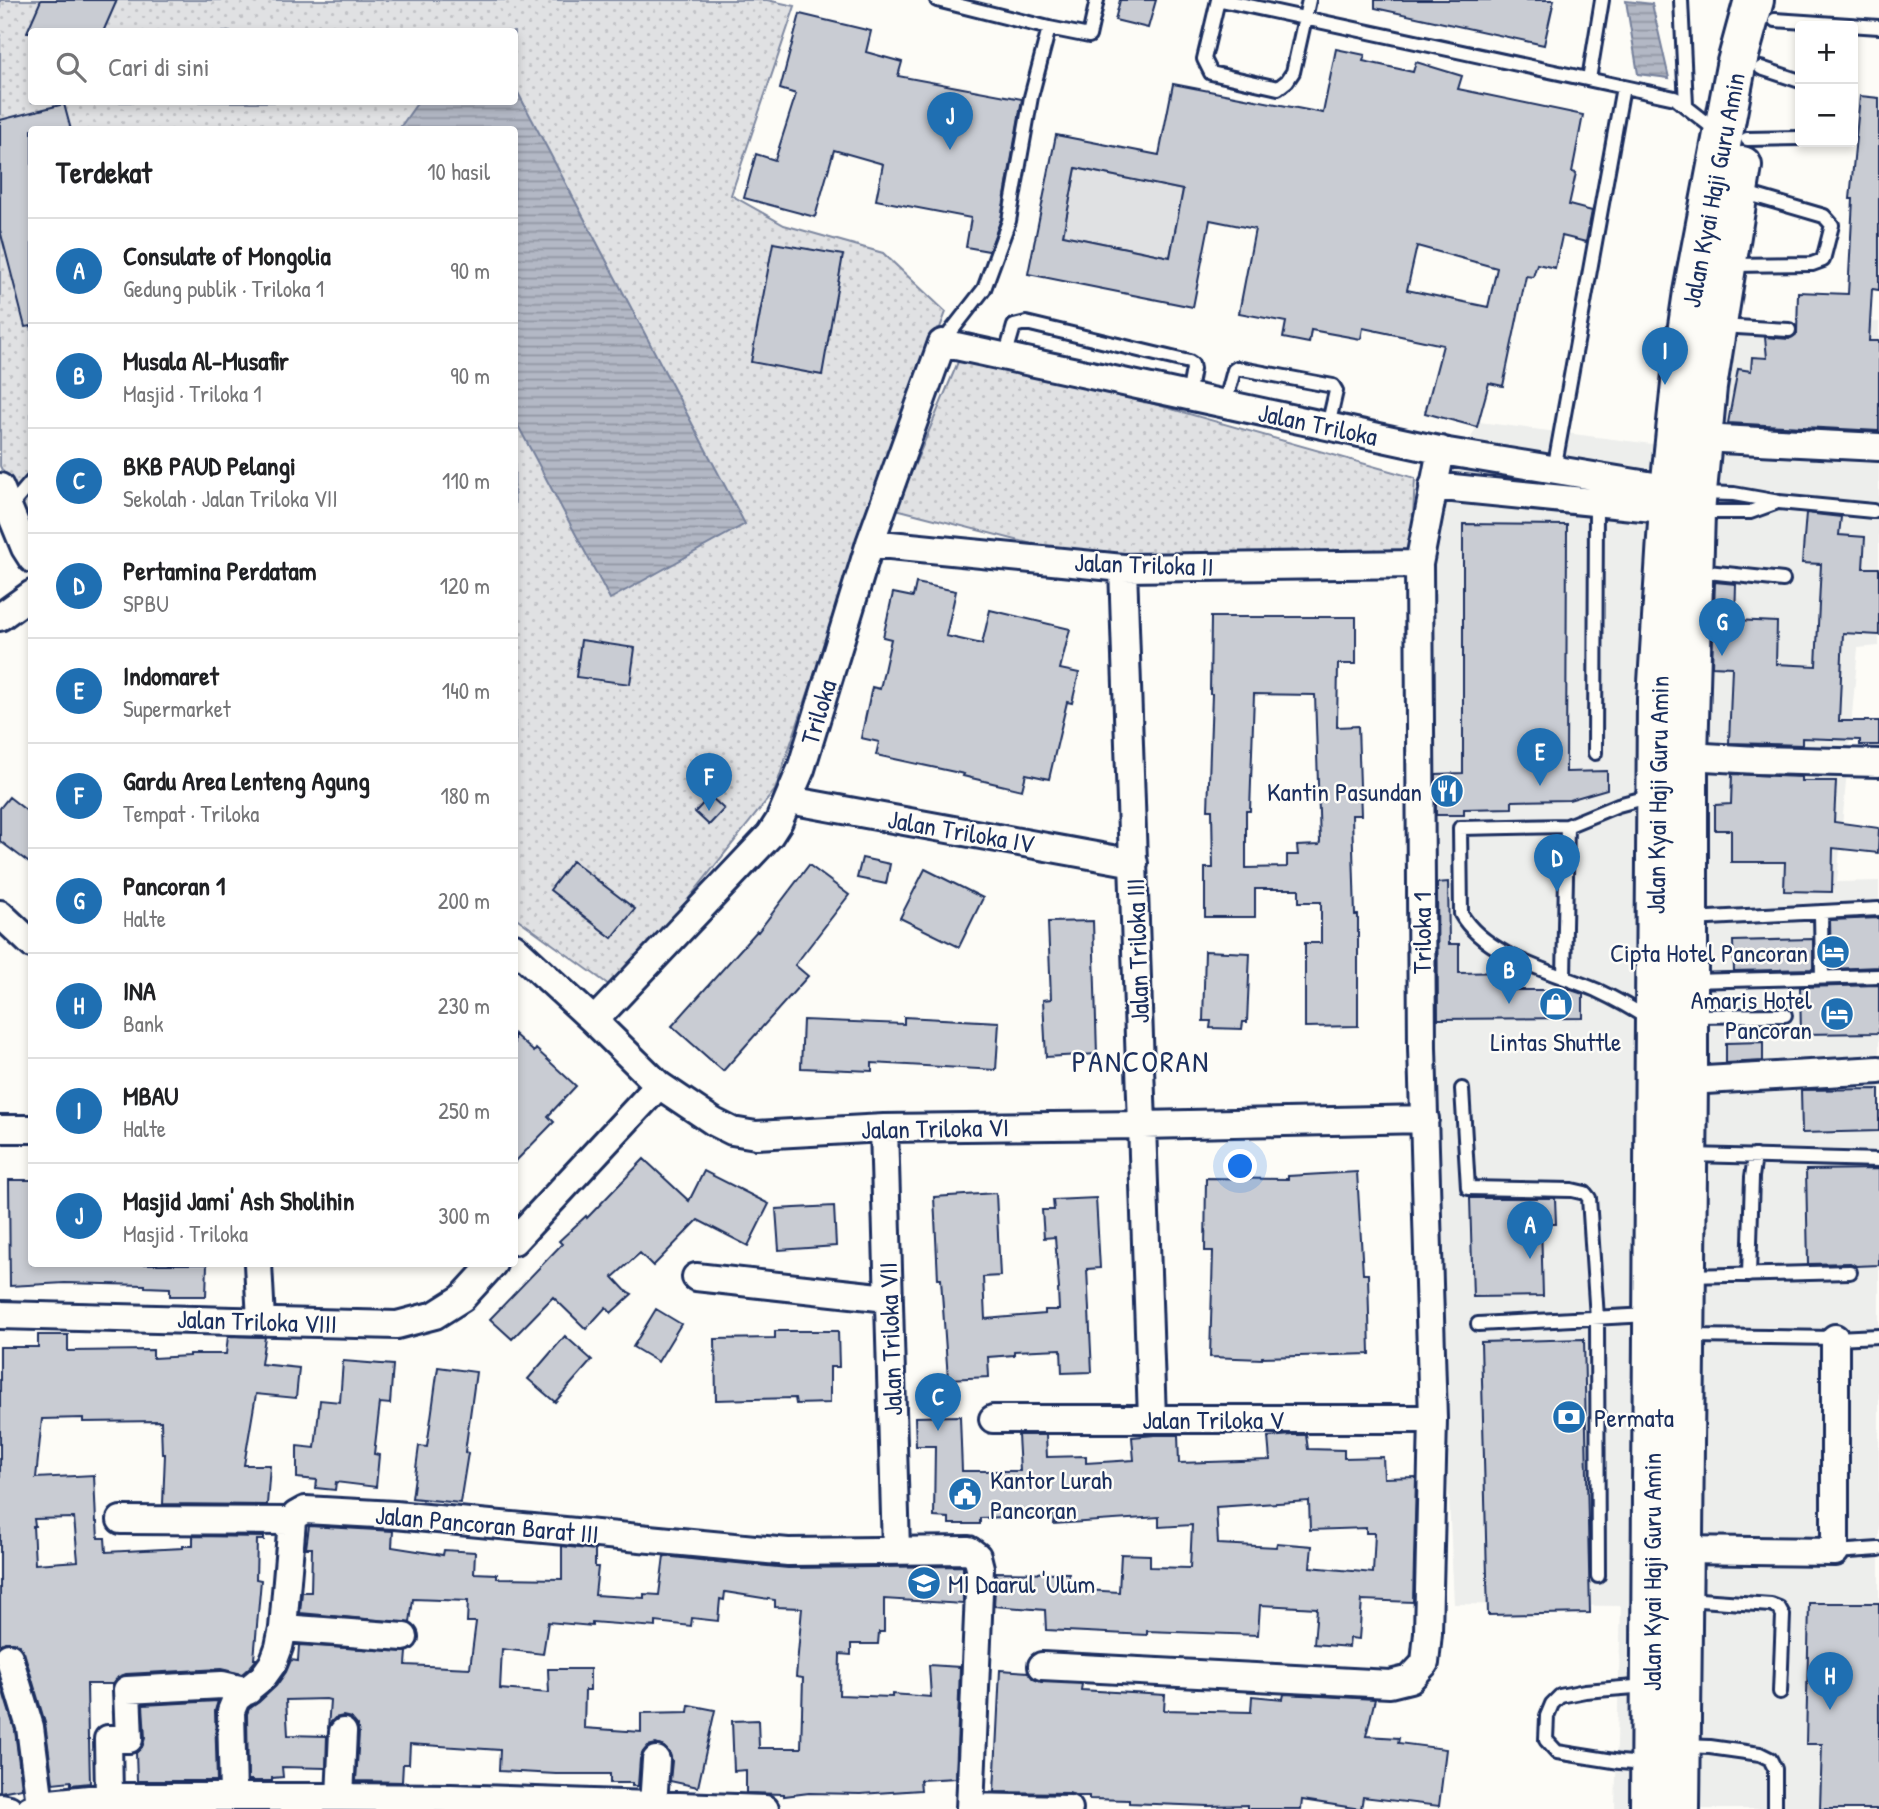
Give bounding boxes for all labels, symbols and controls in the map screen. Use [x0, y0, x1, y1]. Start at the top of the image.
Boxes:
map controls [1795, 21, 1858, 147]
button: + [1795, 21, 1858, 84]
search box [28, 28, 518, 105]
icon: search [52, 48, 90, 86]
text: Cari di sini [108, 49, 210, 84]
street label: Jalan Kyai Haji Guru Amin [1673, 69, 1753, 311]
button: − [1795, 84, 1858, 147]
pin: J [927, 92, 973, 150]
text: Terdekat [56, 152, 152, 192]
text: 10 hasil [427, 156, 490, 187]
text: Consulate of Mongolia [123, 238, 331, 273]
text: A [73, 255, 85, 286]
text: 90 m [450, 255, 490, 286]
text: Gedung publik · Triloka 1 [123, 273, 324, 304]
pin: I [1642, 327, 1688, 385]
text: Musala Al-Musafir [123, 343, 289, 378]
text: B [73, 360, 85, 391]
text: 90 m [450, 360, 490, 391]
text: Masjid · Triloka 1 [123, 378, 262, 409]
street label: Jalan Triloka [1255, 394, 1381, 454]
text: BKB PAUD Pelangi [123, 448, 296, 483]
text: C [73, 465, 85, 496]
text: 110 m [442, 465, 490, 496]
text: Sekolah · Jalan Triloka VII [123, 483, 338, 514]
street label: Jalan Triloka II [1074, 544, 1214, 584]
text: Pertamina Perdatam [123, 553, 316, 588]
text: D [74, 570, 84, 601]
text: 120 m [440, 570, 490, 601]
text: SPBU [123, 588, 169, 619]
pin: G [1699, 598, 1745, 656]
text: Indomaret [123, 658, 219, 693]
text: E [74, 675, 84, 706]
text: 140 m [442, 675, 490, 706]
street label: Triloka [792, 675, 844, 749]
street label: Jalan Kyai Haji Guru Amin [1637, 675, 1677, 915]
text: Supermarket [123, 693, 231, 724]
pin: E [1517, 728, 1563, 786]
pin: F [686, 753, 732, 811]
text: Gardu Area Lenteng Agung [123, 763, 370, 798]
restaurant icon: Kantin Pasundan [1428, 772, 1466, 810]
place label: Kantin Pasundan [1267, 774, 1422, 809]
text: F [75, 780, 83, 811]
text: 180 m [440, 780, 490, 811]
text: Tempat · Triloka [123, 798, 259, 829]
street label: Jalan Triloka IV [885, 801, 1037, 861]
pin: D [1534, 834, 1580, 892]
text: Pancoran 1 [123, 868, 225, 903]
street label: Jalan Triloka III [1117, 878, 1157, 1024]
text: G [73, 885, 85, 916]
text: 200 m [438, 885, 490, 916]
street label: Triloka 1 [1404, 892, 1439, 974]
text: Halte [123, 903, 166, 934]
hotel icon: Cipta Hotel Pancoran [1814, 933, 1852, 971]
place label: Cipta Hotel Pancoran [1610, 935, 1808, 970]
pin: B [1486, 946, 1532, 1004]
text: INA [123, 973, 156, 1008]
place label: Amaris Hotel Pancoran [1691, 982, 1812, 1047]
shop icon: Lintas Shuttle [1537, 985, 1575, 1023]
text: H [74, 990, 84, 1021]
text: 230 m [438, 990, 490, 1021]
hotel icon: Amaris Hotel Pancoran [1818, 995, 1856, 1033]
text: Bank [123, 1008, 164, 1039]
place label: Lintas Shuttle [1491, 1024, 1621, 1059]
district label: PANCORAN [1072, 1041, 1210, 1081]
text: MBAU [123, 1078, 179, 1113]
text: I [76, 1095, 82, 1126]
text: 250 m [438, 1095, 490, 1126]
street label: Jalan Triloka VI [861, 1109, 1009, 1147]
text: Halte [123, 1113, 166, 1144]
your location [1223, 1149, 1257, 1183]
text: Masjid Jami' Ash Sholihin [123, 1183, 354, 1218]
text: J [75, 1200, 83, 1231]
text: 300 m [438, 1200, 490, 1231]
pin: A [1507, 1201, 1553, 1259]
text: Masjid · Triloka [123, 1218, 248, 1249]
street label: Jalan Triloka VII [870, 1262, 910, 1416]
street label: Jalan Triloka VIII [176, 1301, 338, 1341]
pin: C [915, 1373, 961, 1431]
bank icon: Permata [1550, 1398, 1588, 1436]
place label: Permata [1594, 1400, 1674, 1435]
street label: Jalan Triloka V [1142, 1402, 1284, 1437]
street label: Jalan Kyai Haji Guru Amin [1634, 1453, 1669, 1691]
place label: Kantor Lurah Pancoran [990, 1462, 1112, 1527]
public building icon: Kantor Lurah Pancoran [946, 1475, 984, 1513]
street label: Jalan Pancoran Barat III [374, 1497, 600, 1551]
school or university icon: MI Daarul 'Ulum [905, 1564, 943, 1602]
place label: MI Daarul 'Ulum [948, 1566, 1095, 1601]
pin: H [1807, 1652, 1853, 1710]

